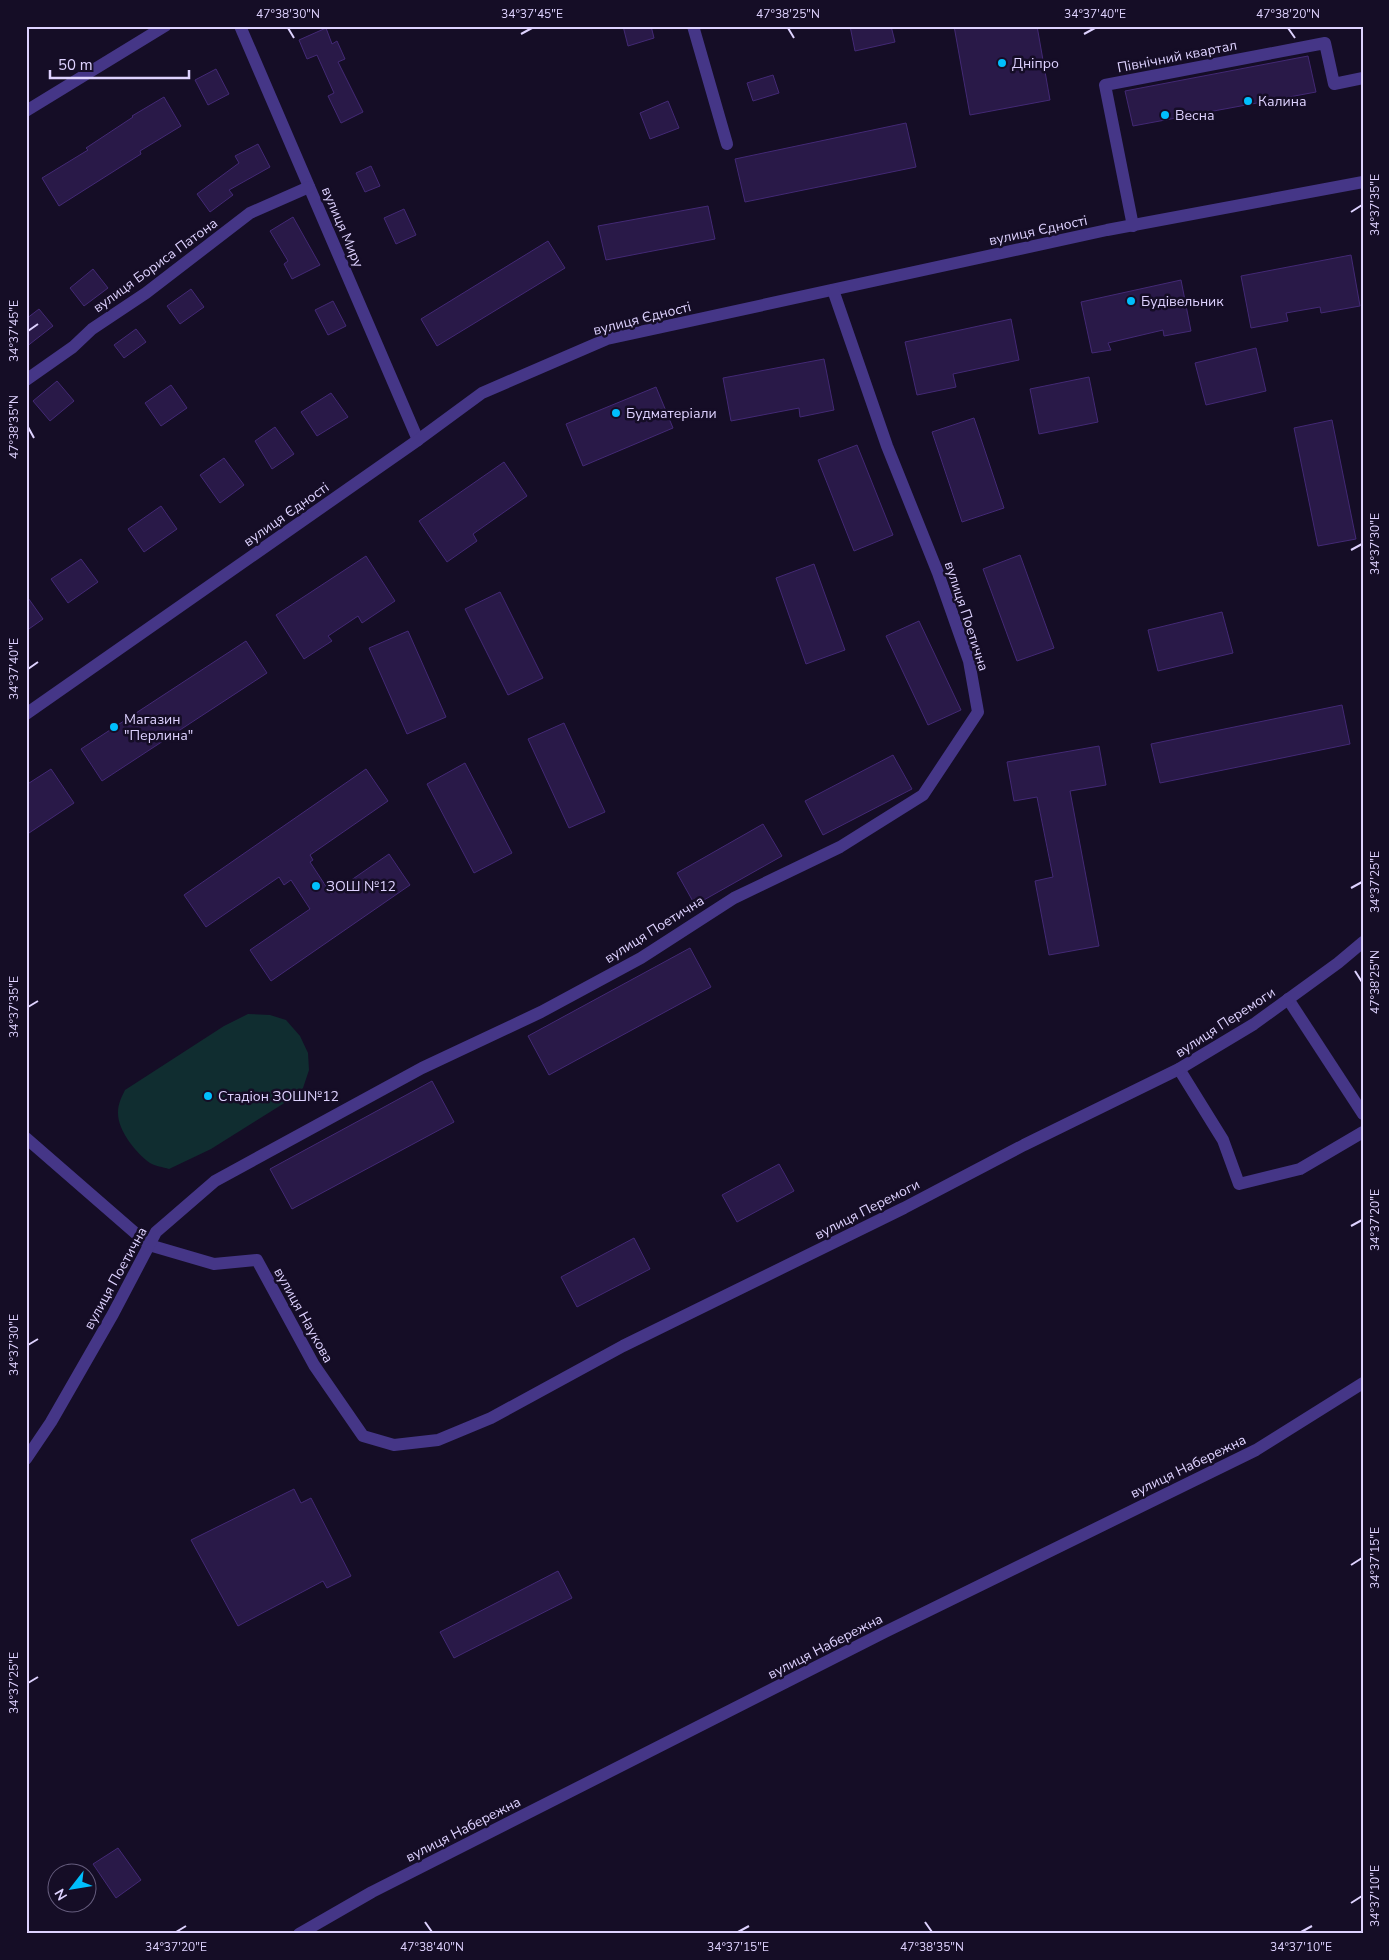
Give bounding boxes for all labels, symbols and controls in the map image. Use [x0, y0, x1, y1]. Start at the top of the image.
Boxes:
text: 47°38'30"N [256, 6, 320, 22]
text: 34°37'45"E [501, 6, 563, 22]
text: 47°38'25"N [756, 6, 820, 22]
text: 34°37'40"E [1064, 6, 1126, 22]
text: 47°38'20"N [1256, 6, 1320, 22]
street label: Північний квартал [1115, 36, 1239, 77]
scale bar [50, 48, 189, 80]
place label: Дніпро [1012, 54, 1059, 73]
text: 50 m [58, 55, 93, 75]
marker: Дніпро [996, 57, 1008, 69]
place label: Калина [1258, 92, 1307, 111]
marker: Калина [1242, 95, 1254, 107]
place label: Весна [1175, 106, 1214, 125]
marker: Весна [1159, 109, 1171, 121]
text: 34°37'35"E [1367, 174, 1383, 236]
street label: вулиця Миру [317, 184, 368, 271]
street label: вулиця Єдності [987, 211, 1089, 250]
street label: вулиця Бориса Патона [89, 214, 221, 317]
place label: Будівельник [1141, 292, 1224, 311]
marker: Будівельник [1125, 295, 1137, 307]
street label: вулиця Єдності [591, 297, 693, 340]
text: 34°37'45"E [6, 300, 22, 362]
text: 47°38'35"N [6, 395, 22, 459]
place label: Будматеріали [626, 404, 717, 423]
marker: Будматеріали [610, 407, 622, 419]
street label: вулиця Єдності [240, 478, 333, 551]
text: 34°37'30"E [1367, 513, 1383, 575]
street label: вулиця Поетична [940, 559, 993, 673]
text: 34°37'40"E [6, 638, 22, 700]
place label: Магазин "Перлина" [124, 710, 193, 745]
marker: Магазин "Перлина" [108, 721, 120, 733]
text: 34°37'25"E [1367, 851, 1383, 913]
place label: ЗОШ №12 [326, 877, 396, 896]
marker: ЗОШ №12 [310, 880, 322, 892]
street label: вулиця Поетична [601, 891, 708, 968]
text: 47°38'25"N [1367, 950, 1383, 1014]
text: 34°37'35"E [6, 976, 22, 1038]
street label: вулиця Перемоги [1172, 983, 1279, 1062]
place label: Стадіон ЗОШ№12 [218, 1087, 339, 1106]
marker: Стадіон ЗОШ№12 [202, 1090, 214, 1102]
street label: вулиця Перемоги [811, 1175, 923, 1244]
text: 34°37'20"E [1367, 1189, 1383, 1251]
street label: вулиця Поетична [79, 1224, 151, 1333]
street label: вулиця Наукова [269, 1264, 338, 1366]
text: 34°37'30"E [6, 1314, 22, 1376]
street label: вулиця Набережна [1127, 1430, 1249, 1503]
text: 34°37'15"E [1367, 1527, 1383, 1589]
street label: вулиця Набережна [764, 1609, 886, 1684]
text: 34°37'25"E [6, 1652, 22, 1714]
street label: вулиця Набережна [402, 1792, 524, 1867]
north arrow [48, 1862, 98, 1912]
text: 34°37'10"E [1367, 1865, 1383, 1927]
text: N [50, 1885, 72, 1904]
text: 34°37'20"E [145, 1939, 207, 1955]
text: 47°38'40"N [400, 1939, 464, 1955]
text: 34°37'15"E [707, 1939, 769, 1955]
text: 47°38'35"N [900, 1939, 964, 1955]
text: 34°37'10"E [1270, 1939, 1332, 1955]

